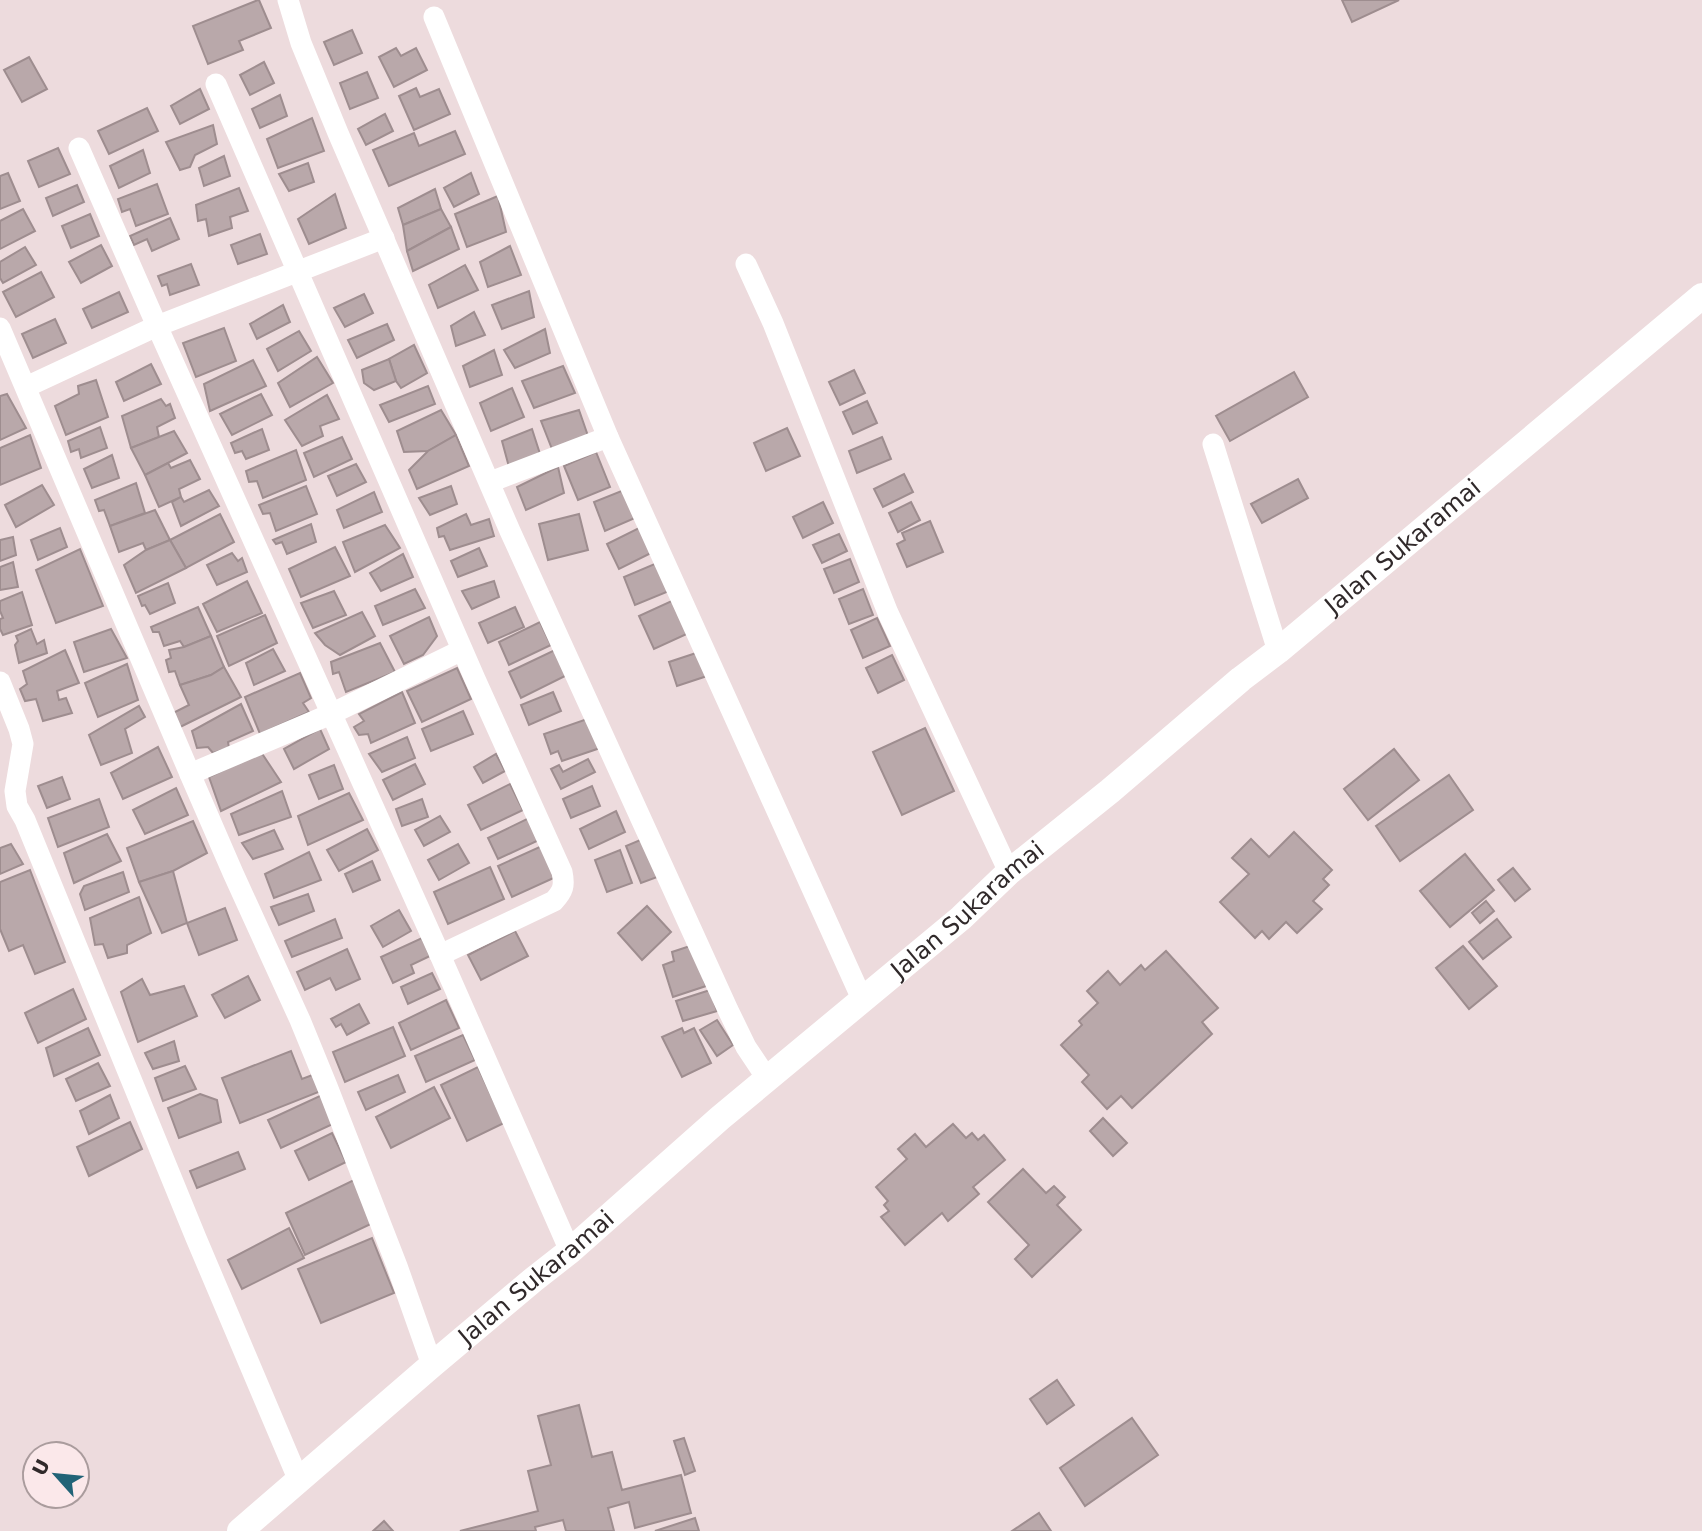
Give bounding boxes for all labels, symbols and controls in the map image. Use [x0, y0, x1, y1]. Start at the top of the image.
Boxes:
street label: Jalan Sukaramai [1318, 473, 1486, 621]
street label: Jalan Sukaramai [884, 835, 1050, 985]
street label: Jalan Sukaramai [451, 1205, 620, 1352]
north arrow [21, 1440, 91, 1510]
text: U [28, 1455, 54, 1479]

